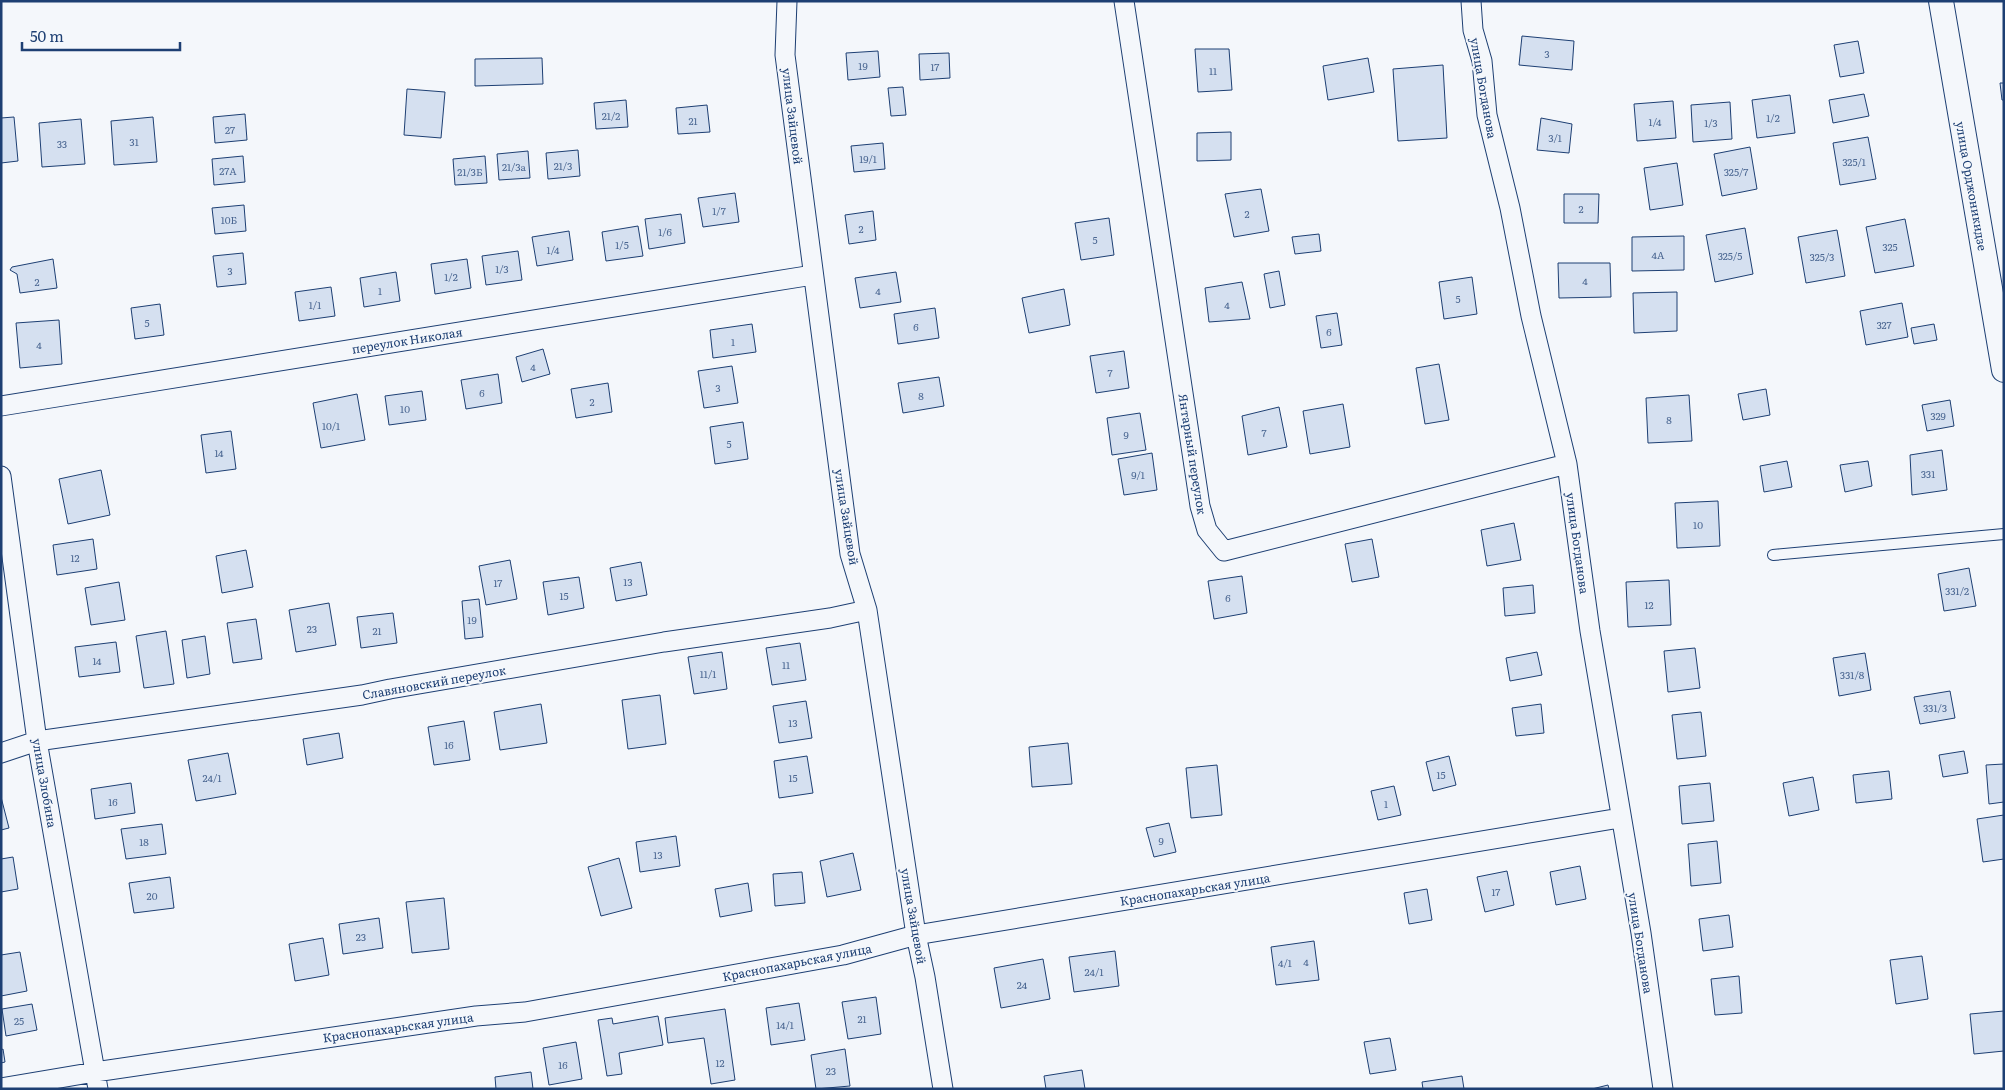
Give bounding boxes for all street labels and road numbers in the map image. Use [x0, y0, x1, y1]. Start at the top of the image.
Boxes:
street label: улица Богданова [1466, 36, 1502, 140]
street label: улица Зайцевой [778, 67, 808, 165]
street label: улица Орджоникидзе [1952, 120, 1992, 252]
street label: переулок Николая [350, 322, 464, 358]
street label: Янтарный переулок [1175, 392, 1211, 516]
street label: улица Зайцевой [831, 468, 863, 566]
street label: улица Богданова [1562, 491, 1594, 595]
street label: Славяновский переулок [361, 660, 507, 704]
street label: улица Злобина [28, 737, 62, 830]
street label: улица Зайцевой [897, 867, 931, 965]
street label: Краснопахарьская улица [1119, 868, 1272, 910]
street label: улица Богданова [1624, 891, 1658, 995]
street label: Краснопахарьская улица [721, 939, 874, 985]
street label: Краснопахарьская улица [322, 1007, 475, 1046]

